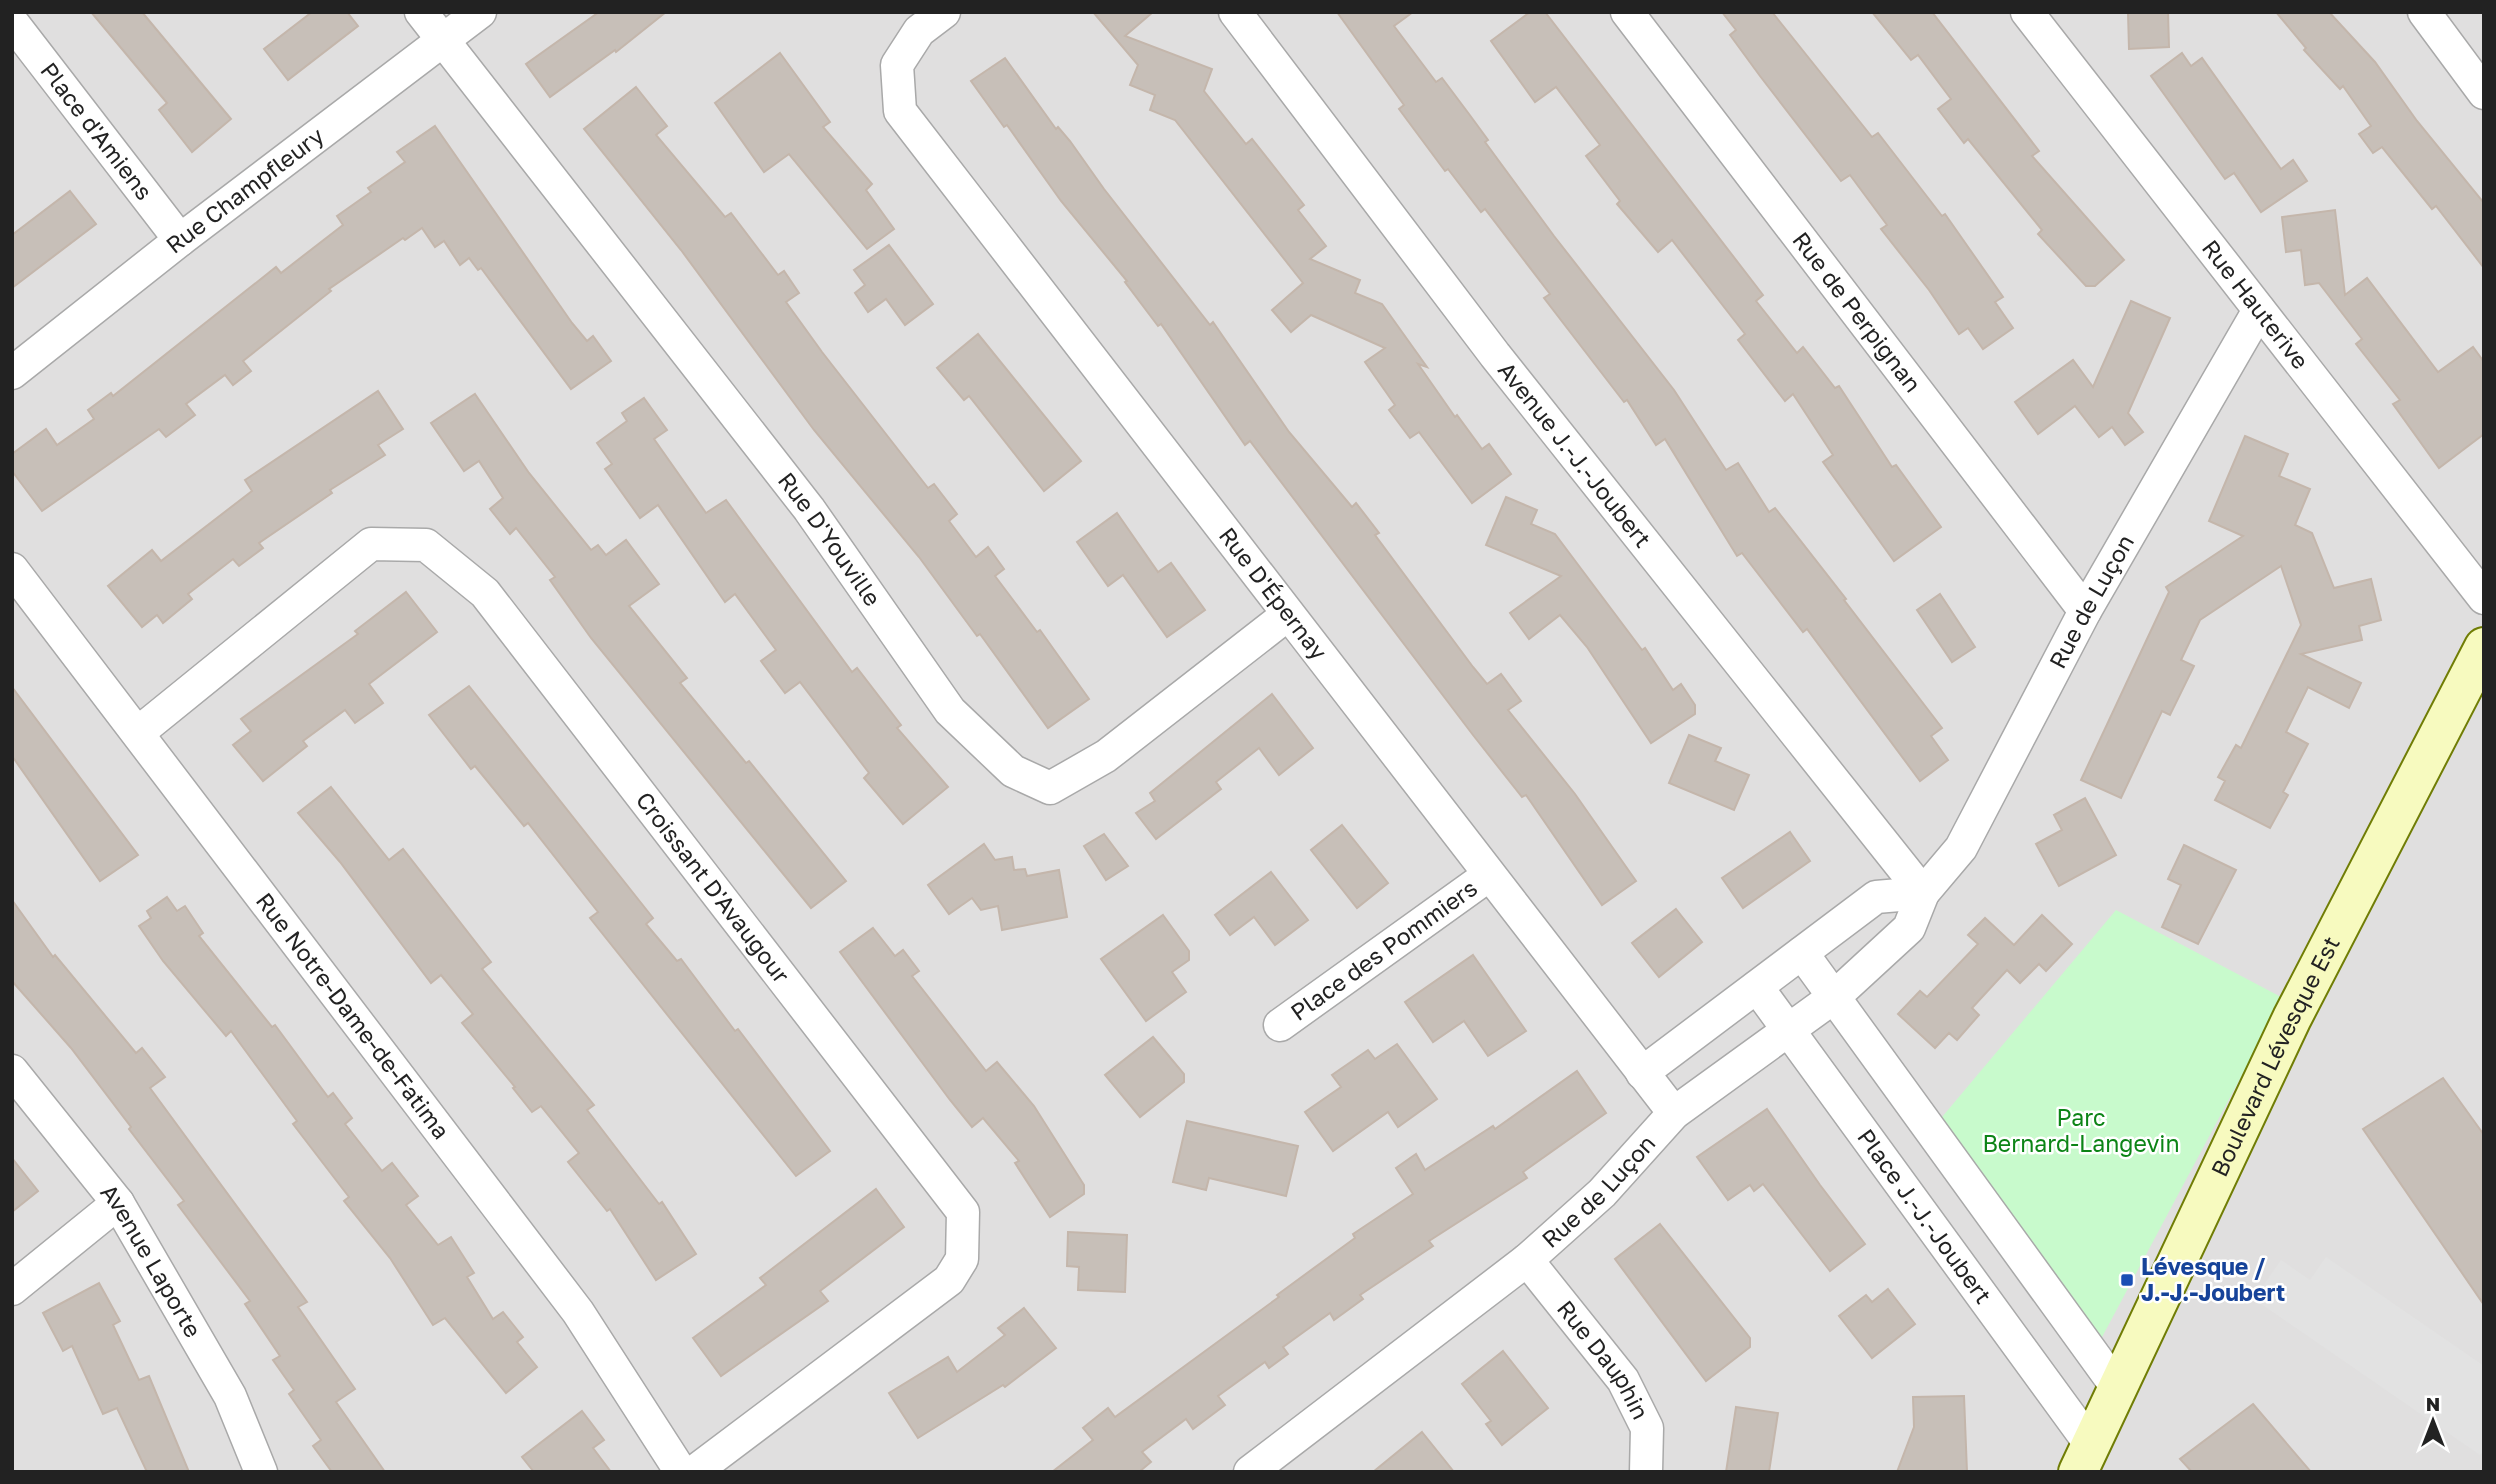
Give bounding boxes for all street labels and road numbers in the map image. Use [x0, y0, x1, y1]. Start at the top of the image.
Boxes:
street label: Place d'Amiens [35, 56, 159, 205]
street label: Rue Champfleury [160, 121, 329, 259]
street label: Rue de Perpignan [1787, 226, 1928, 397]
street label: Rue Hauterive [2197, 234, 2315, 374]
street label: Avenue J.-J.-Joubert [1493, 356, 1657, 553]
street label: Rue D'Youville [773, 466, 887, 611]
street label: Rue D'Épernay [1214, 521, 1334, 665]
street label: Rue de Luçon [2043, 529, 2139, 673]
street label: Croissant D'Avaugour [631, 786, 796, 988]
street label: Place des Pommiers [1285, 873, 1482, 1026]
street label: Rue Notre-Dame-de-Fatima [251, 887, 456, 1144]
street label: Boulevard Lévesque Est [2204, 931, 2345, 1181]
street label: Place J.-J.-Joubert [1852, 1123, 1998, 1309]
street label: Rue de Luçon [1536, 1129, 1660, 1253]
street label: Avenue Laporte [95, 1178, 208, 1342]
street label: Rue Dauphin [1552, 1294, 1655, 1424]

